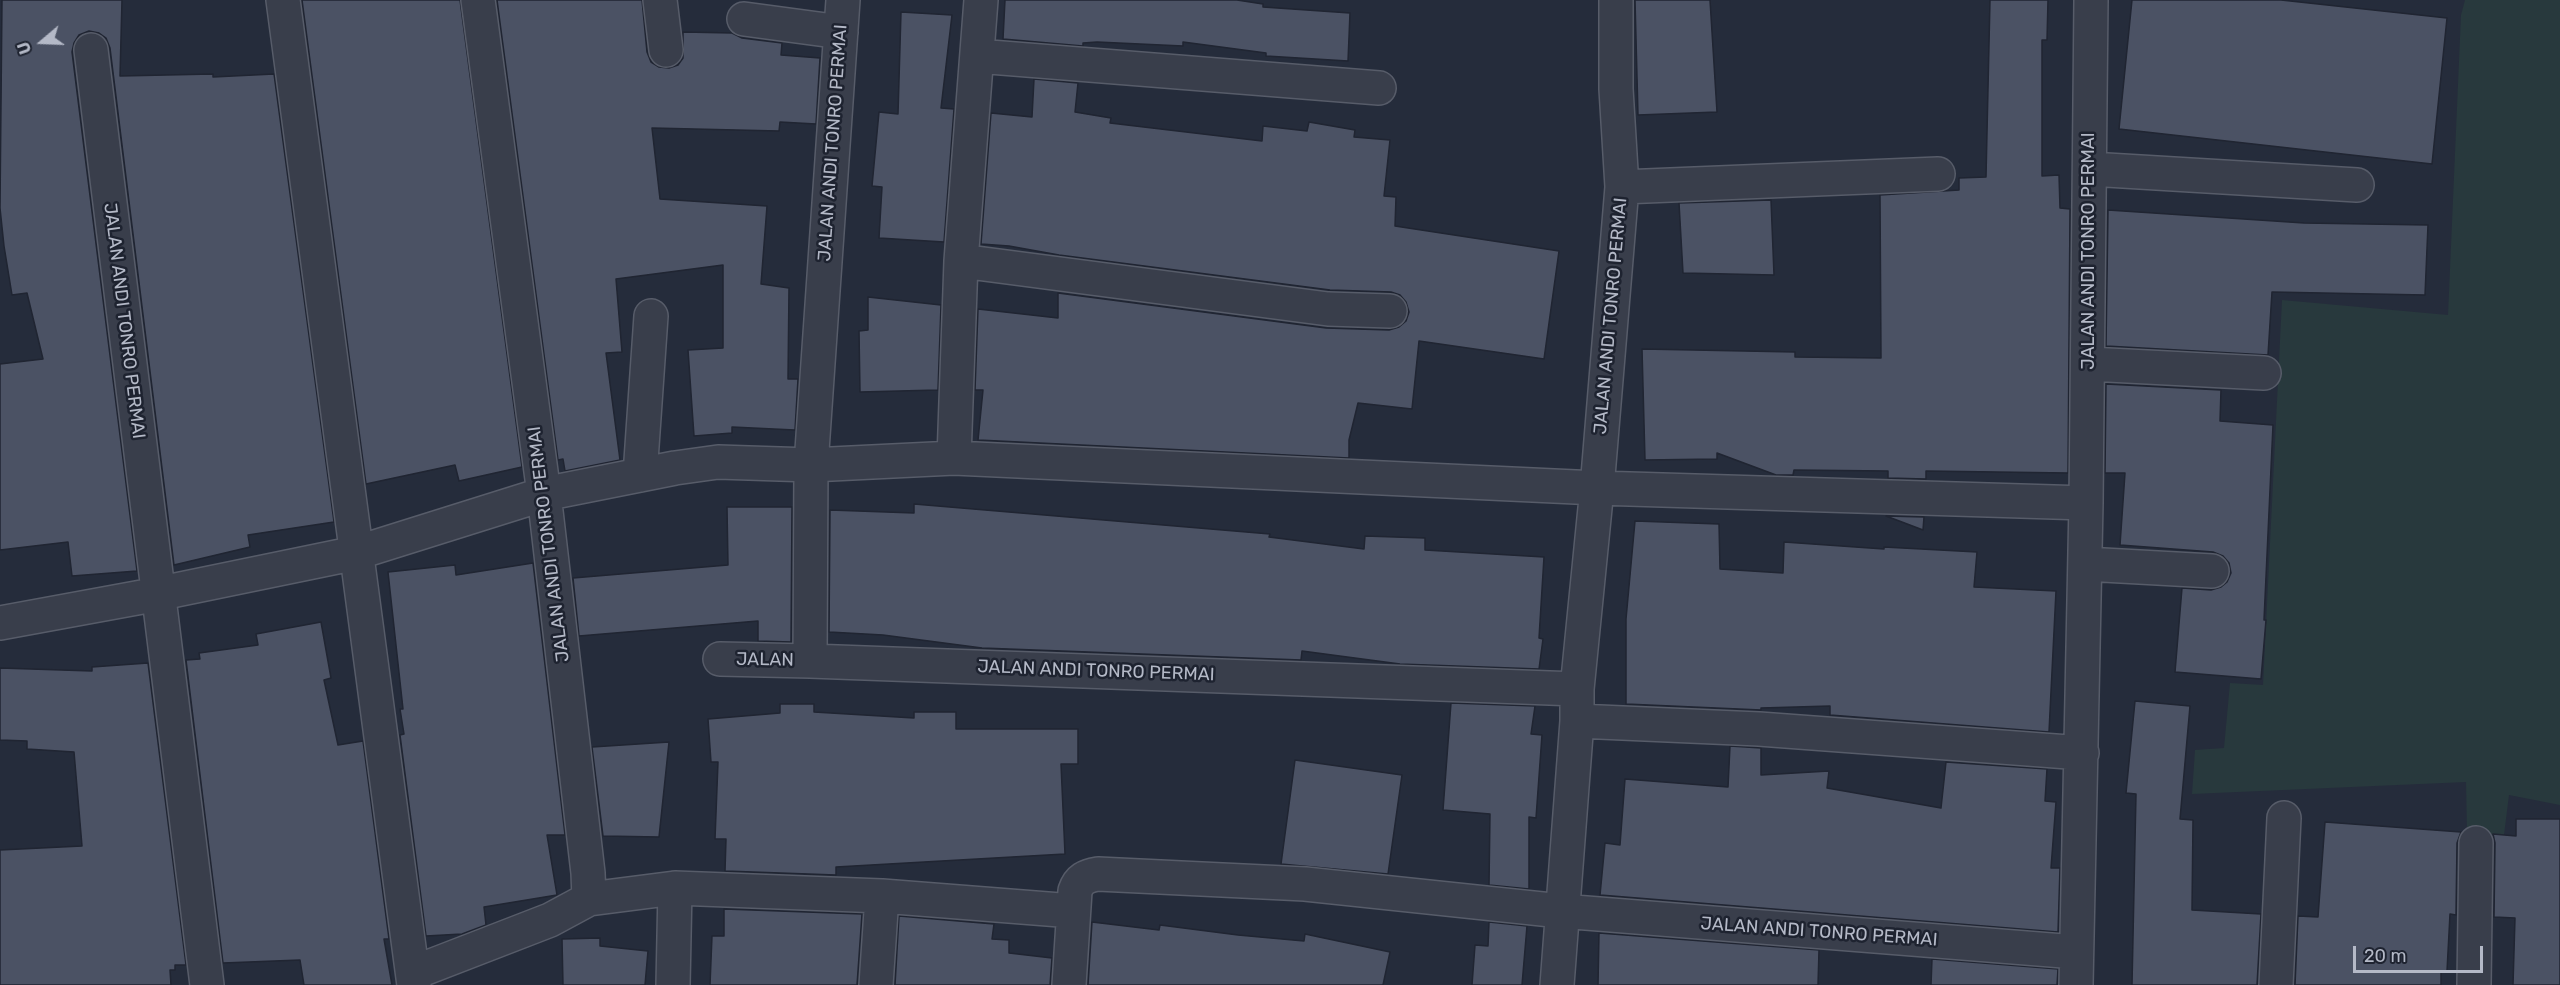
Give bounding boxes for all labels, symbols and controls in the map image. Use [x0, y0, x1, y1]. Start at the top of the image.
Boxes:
north arrow [12, 12, 72, 72]
street label: JALAN ANDI TONRO PERMAI [814, 24, 852, 262]
text: U [14, 39, 35, 57]
street label: JALAN ANDI TONRO PERMAI [2078, 132, 2100, 370]
street label: JALAN ANDI TONRO PERMAI [1590, 197, 1632, 435]
street label: JALAN ANDI TONRO PERMAI [99, 202, 149, 440]
street label: JALAN ANDI TONRO PERMAI [524, 425, 574, 663]
street label: JALAN [736, 649, 794, 671]
street label: JALAN ANDI TONRO PERMAI [977, 656, 1215, 686]
street label: JALAN ANDI TONRO PERMAI [1700, 913, 1938, 951]
scale bar [2356, 934, 2486, 972]
text: 20 m [2364, 945, 2406, 967]

